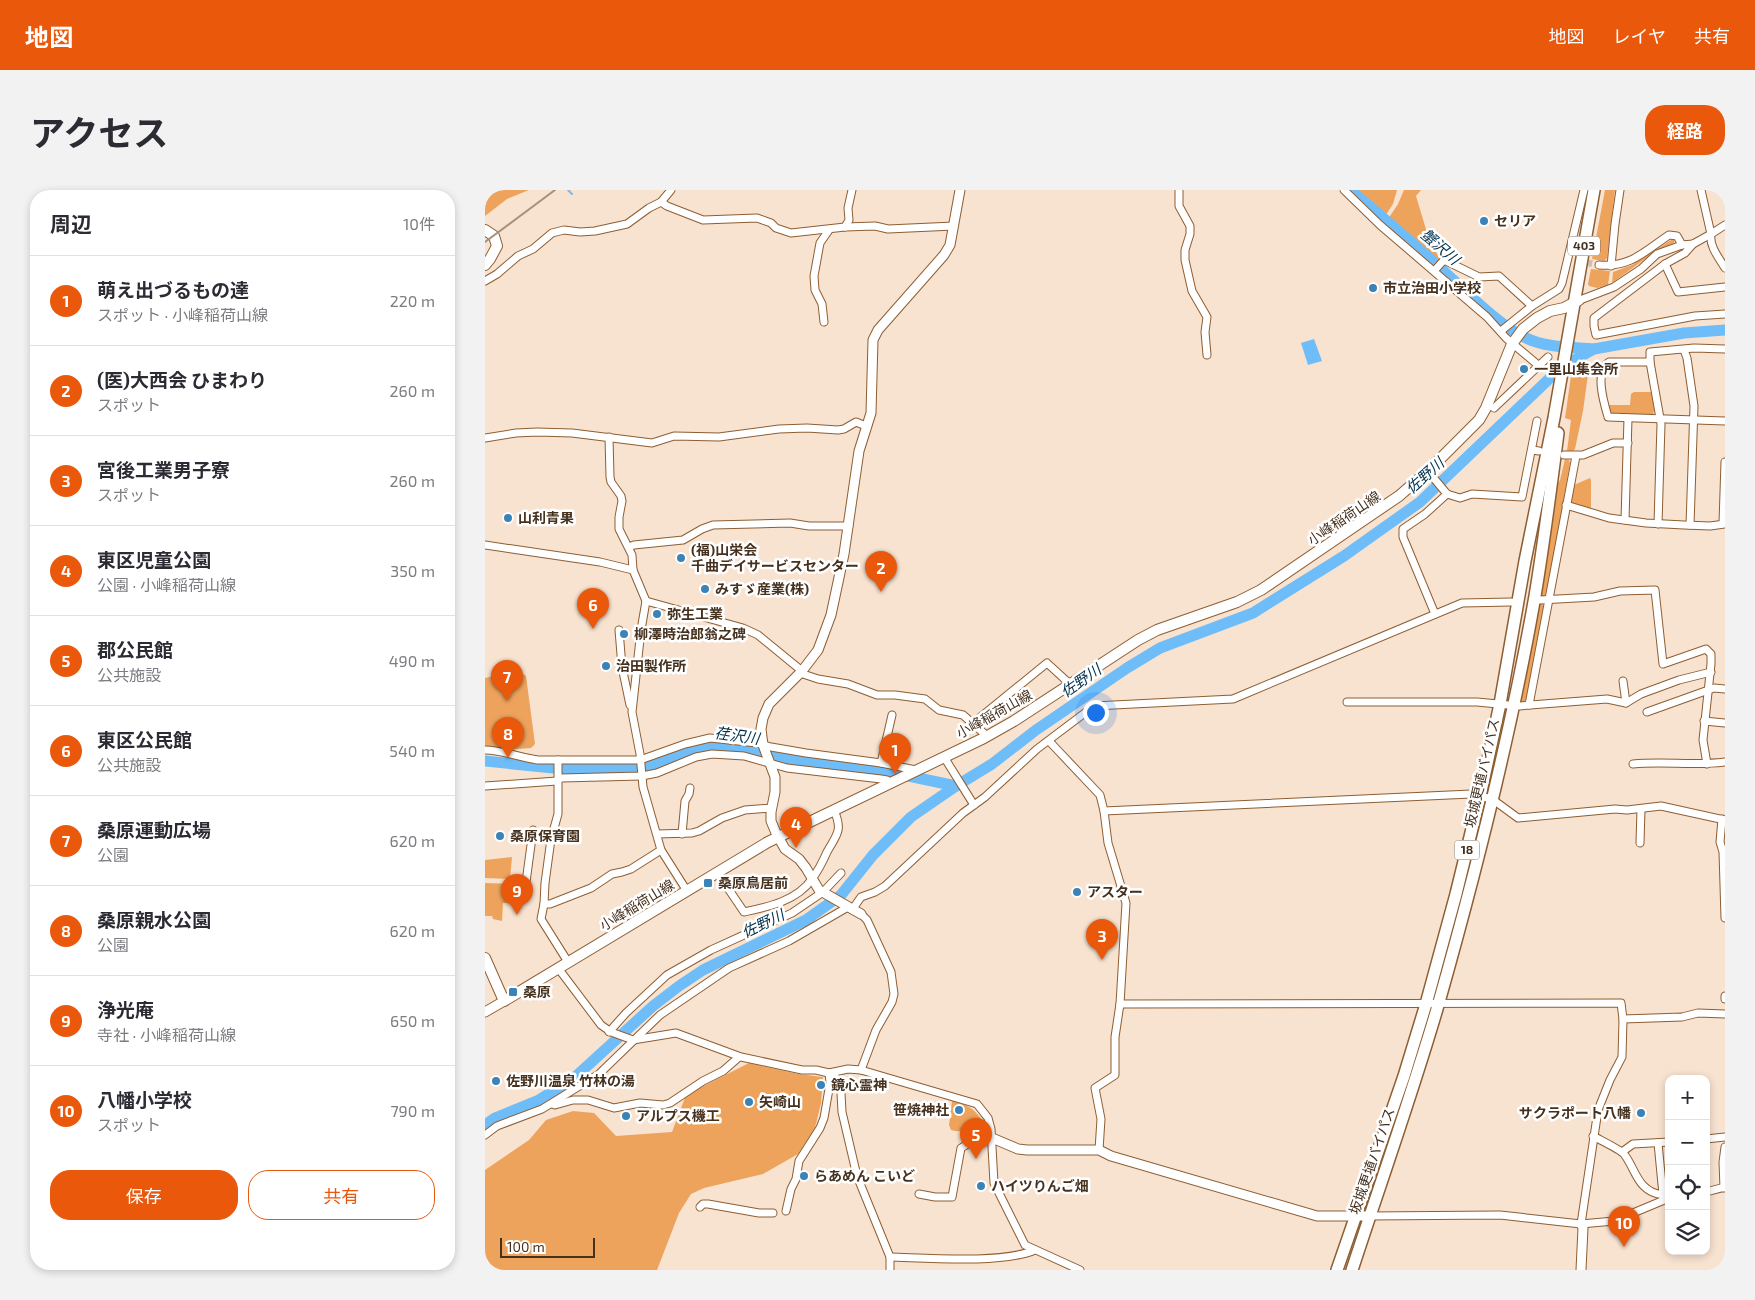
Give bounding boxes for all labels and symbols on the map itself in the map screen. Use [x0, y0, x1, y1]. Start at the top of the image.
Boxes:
place label: セリア [1494, 212, 1536, 229]
marker: セリア [1478, 215, 1490, 227]
water label: 蟹沢川 [1418, 225, 1465, 269]
road number: 403 [1568, 236, 1600, 256]
place label: 市立治田小学校 [1383, 279, 1481, 296]
marker: 市立治田小学校 [1367, 282, 1379, 294]
place label: 一里山集会所 [1534, 360, 1618, 377]
marker: 一里山集会所 [1518, 363, 1530, 375]
water label: 佐野川 [1402, 452, 1449, 497]
street label: 小峰稲荷山線 [1304, 487, 1383, 548]
place label: 山利青果 [518, 509, 574, 526]
marker: 山利青果 [502, 512, 514, 524]
place label: (福)山栄会 千曲デイサービスセンター [691, 541, 859, 574]
pin: 2 [865, 551, 897, 592]
marker: (福)山栄会 千曲デイサービスセンター [675, 552, 687, 564]
place label: みすゞ産業(株) [715, 580, 809, 597]
marker: みすゞ産業(株) [699, 583, 711, 595]
pin: 6 [577, 588, 609, 629]
place label: 弥生工業 [667, 605, 723, 622]
marker: 弥生工業 [651, 608, 663, 620]
place label: 柳澤時治郎翁之碑 [634, 625, 746, 642]
marker: 柳澤時治郎翁之碑 [618, 628, 630, 640]
place label: 治田製作所 [616, 657, 686, 674]
water label: 佐野川 [1057, 659, 1106, 700]
pin: 7 [491, 660, 523, 701]
marker: 治田製作所 [600, 660, 612, 672]
street label: 小峰稲荷山線 [953, 686, 1035, 741]
your location [1083, 700, 1109, 726]
pin: 8 [492, 717, 524, 758]
street label: 坂城更埴バイパス [1461, 717, 1502, 829]
water label: 荏沢川 [714, 723, 763, 747]
pin: 1 [879, 733, 911, 774]
pin: 4 [780, 807, 812, 848]
place label: 桑原保育園 [510, 827, 580, 844]
marker: 桑原保育園 [494, 830, 506, 842]
road number: 18 [1455, 840, 1479, 860]
pin: 9 [501, 874, 533, 915]
place label: 桑原鳥居前 [718, 874, 788, 891]
street label: 小峰稲荷山線 [596, 876, 677, 933]
marker: 桑原鳥居前 [702, 877, 714, 889]
place label: アスター [1087, 883, 1143, 900]
marker: アスター [1071, 886, 1083, 898]
water label: 佐野川 [738, 904, 789, 941]
pin: 3 [1086, 919, 1118, 960]
place label: 桑原 [523, 983, 551, 1000]
marker: 桑原 [507, 986, 519, 998]
place label: 佐野川温泉 竹林の湯 [506, 1072, 635, 1089]
marker: 佐野川温泉 竹林の湯 [490, 1075, 502, 1087]
place label: 鏡心霊神 [831, 1076, 887, 1093]
marker: 鏡心霊神 [815, 1079, 827, 1091]
place label: 矢崎山 [759, 1093, 801, 1110]
marker: 矢崎山 [743, 1096, 755, 1108]
place label: 笹焼神社 [893, 1101, 949, 1118]
marker: 笹焼神社 [953, 1104, 965, 1116]
place label: サクラポート八幡 [1519, 1104, 1631, 1121]
street label: 坂城更埴バイパス [1345, 1105, 1398, 1216]
place label: アルプス機工 [636, 1107, 720, 1124]
marker: サクラポート八幡 [1635, 1107, 1647, 1119]
marker: アルプス機工 [620, 1110, 632, 1122]
pin: 5 [960, 1118, 992, 1159]
place label: らあめん こいど [814, 1167, 915, 1184]
marker: らあめん こいど [798, 1170, 810, 1182]
place label: ハイツりんご畑 [991, 1177, 1089, 1194]
marker: ハイツりんご畑 [975, 1180, 987, 1192]
pin: 10 [1608, 1206, 1640, 1247]
scale bar [500, 1235, 595, 1258]

